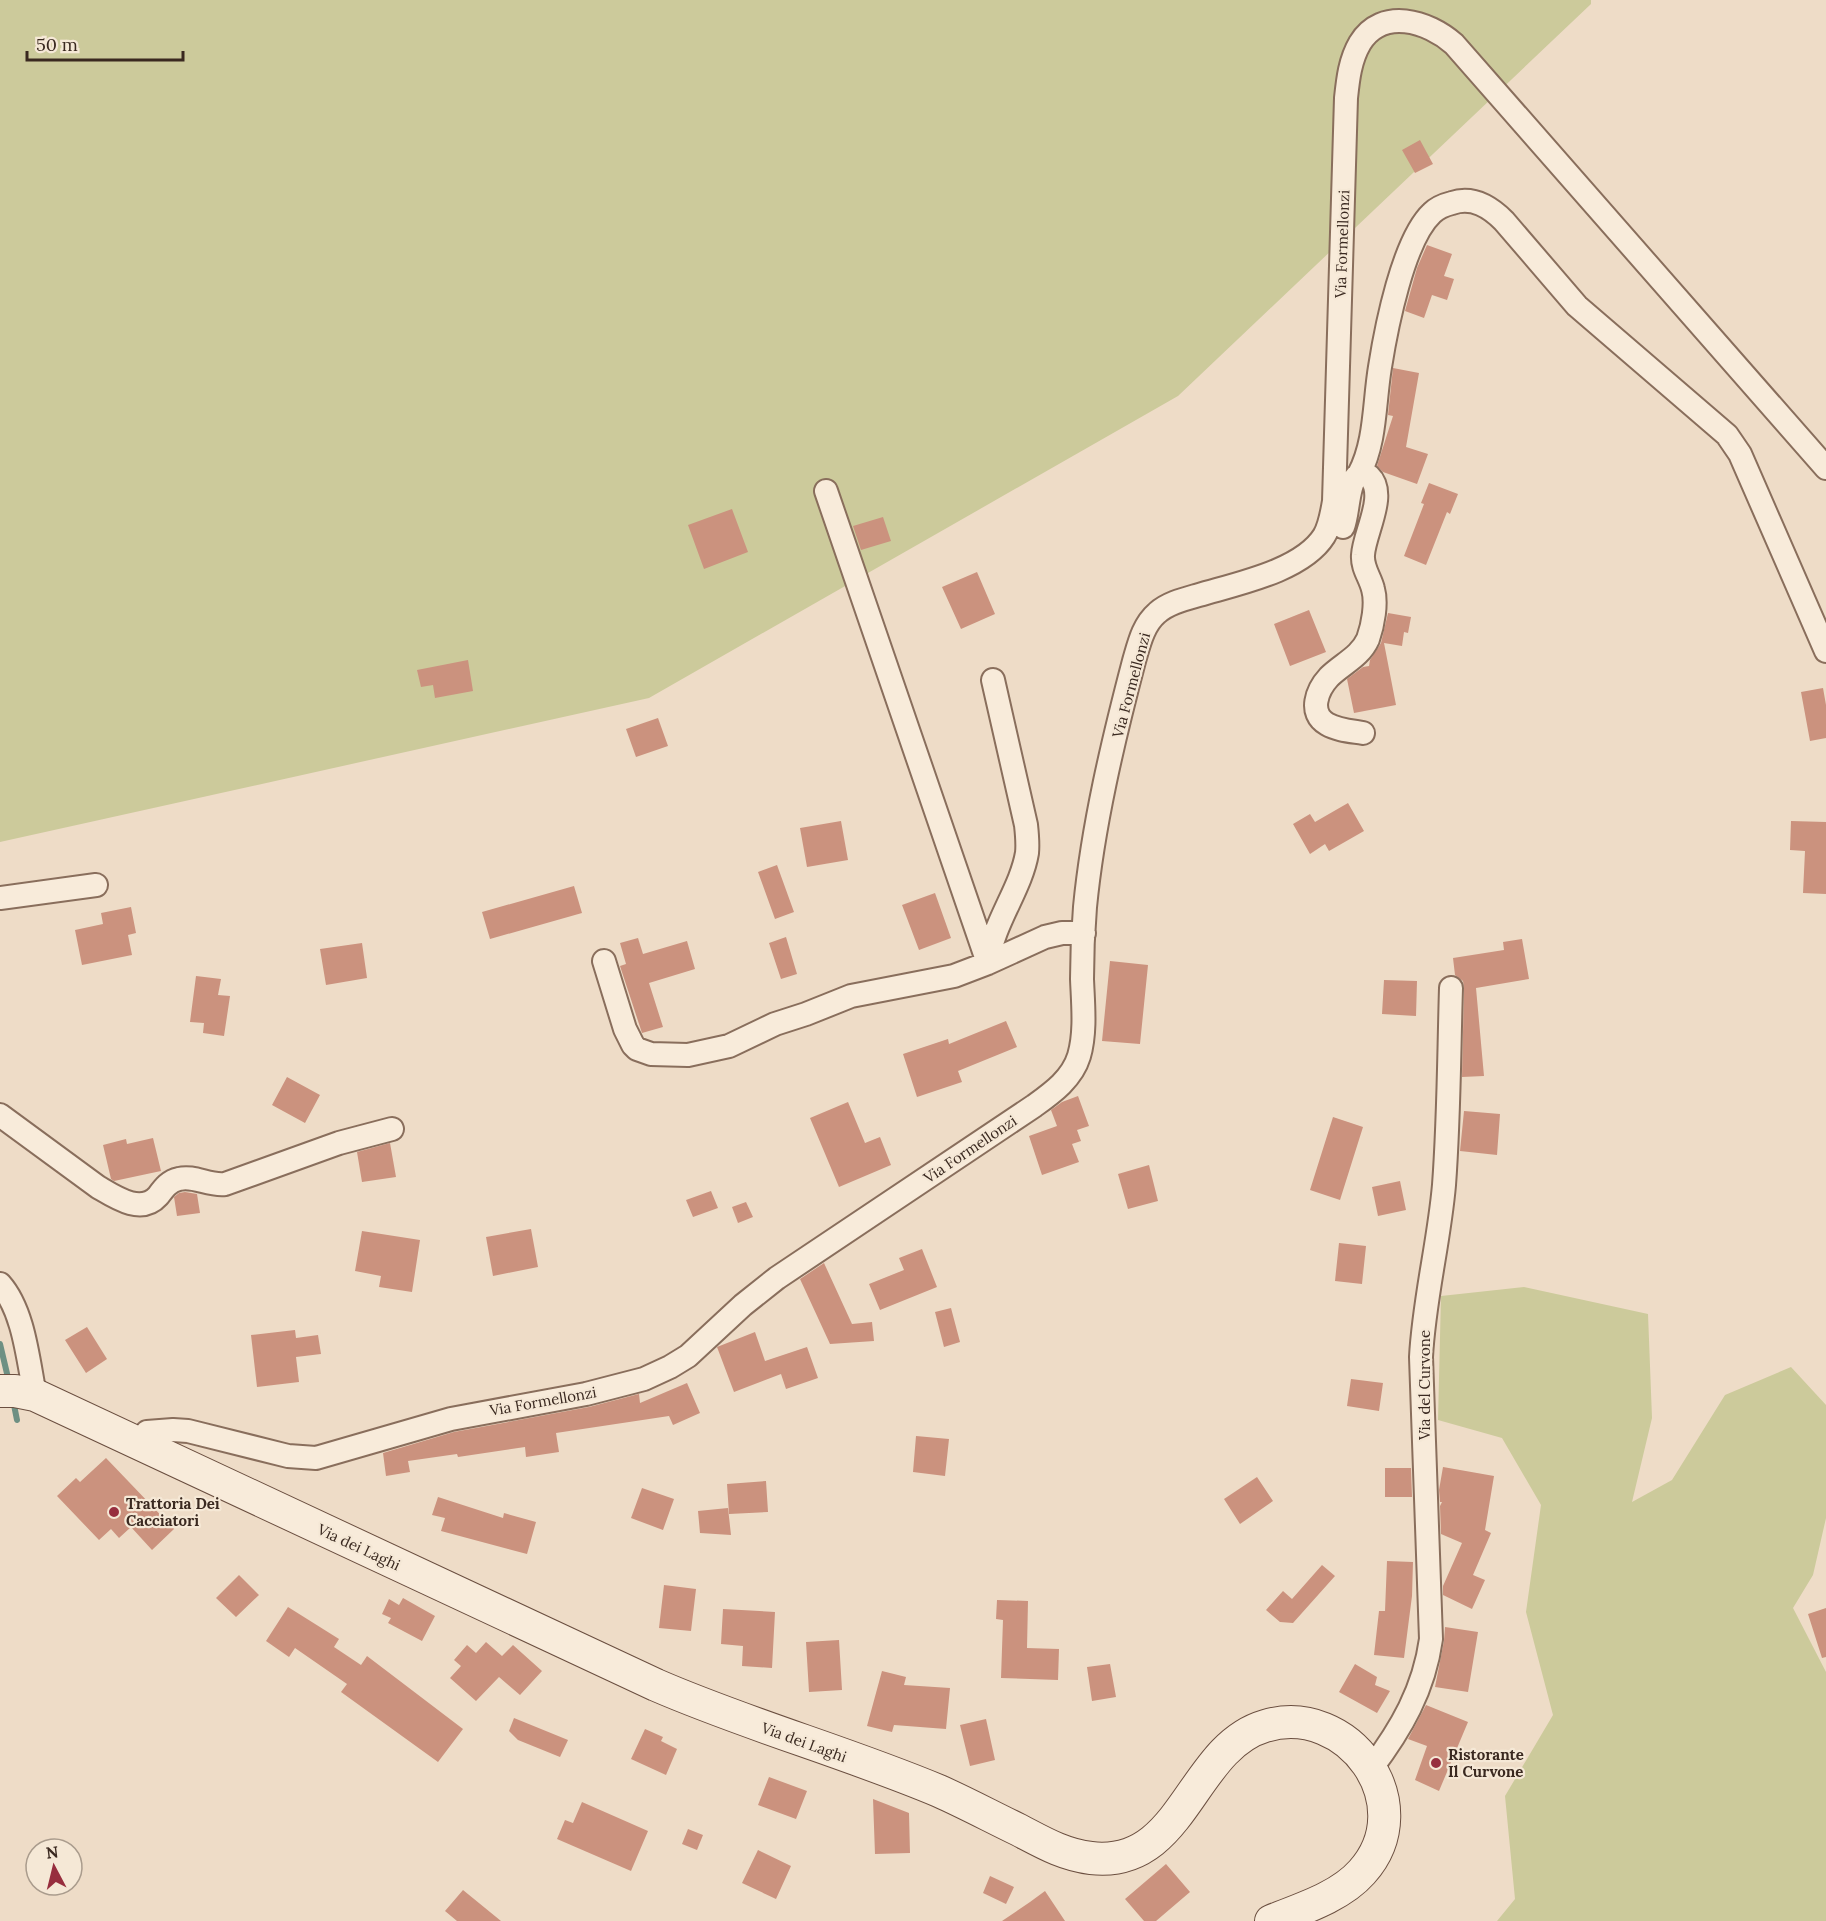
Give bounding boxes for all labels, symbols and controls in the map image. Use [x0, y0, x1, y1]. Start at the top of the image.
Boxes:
scale bar [27, 24, 183, 62]
text: 50 m [36, 33, 78, 56]
street label: Via Formellonzi [1331, 190, 1353, 299]
street label: Via Formellonzi [1108, 630, 1154, 741]
street label: Via Formellonzi [919, 1111, 1020, 1188]
street label: Via del Curvone [1415, 1330, 1434, 1441]
street label: Via Formellonzi [487, 1382, 598, 1420]
place label: Trattoria Dei Cacciatori [126, 1494, 220, 1530]
marker: Trattoria Dei Cacciatori [107, 1505, 121, 1519]
street label: Via dei Laghi [314, 1519, 403, 1574]
street label: Via dei Laghi [758, 1717, 849, 1766]
place label: Ristorante Il Curvone [1448, 1745, 1524, 1781]
marker: Ristorante Il Curvone [1429, 1756, 1443, 1770]
north arrow [24, 1837, 84, 1897]
text: N [45, 1841, 60, 1863]

